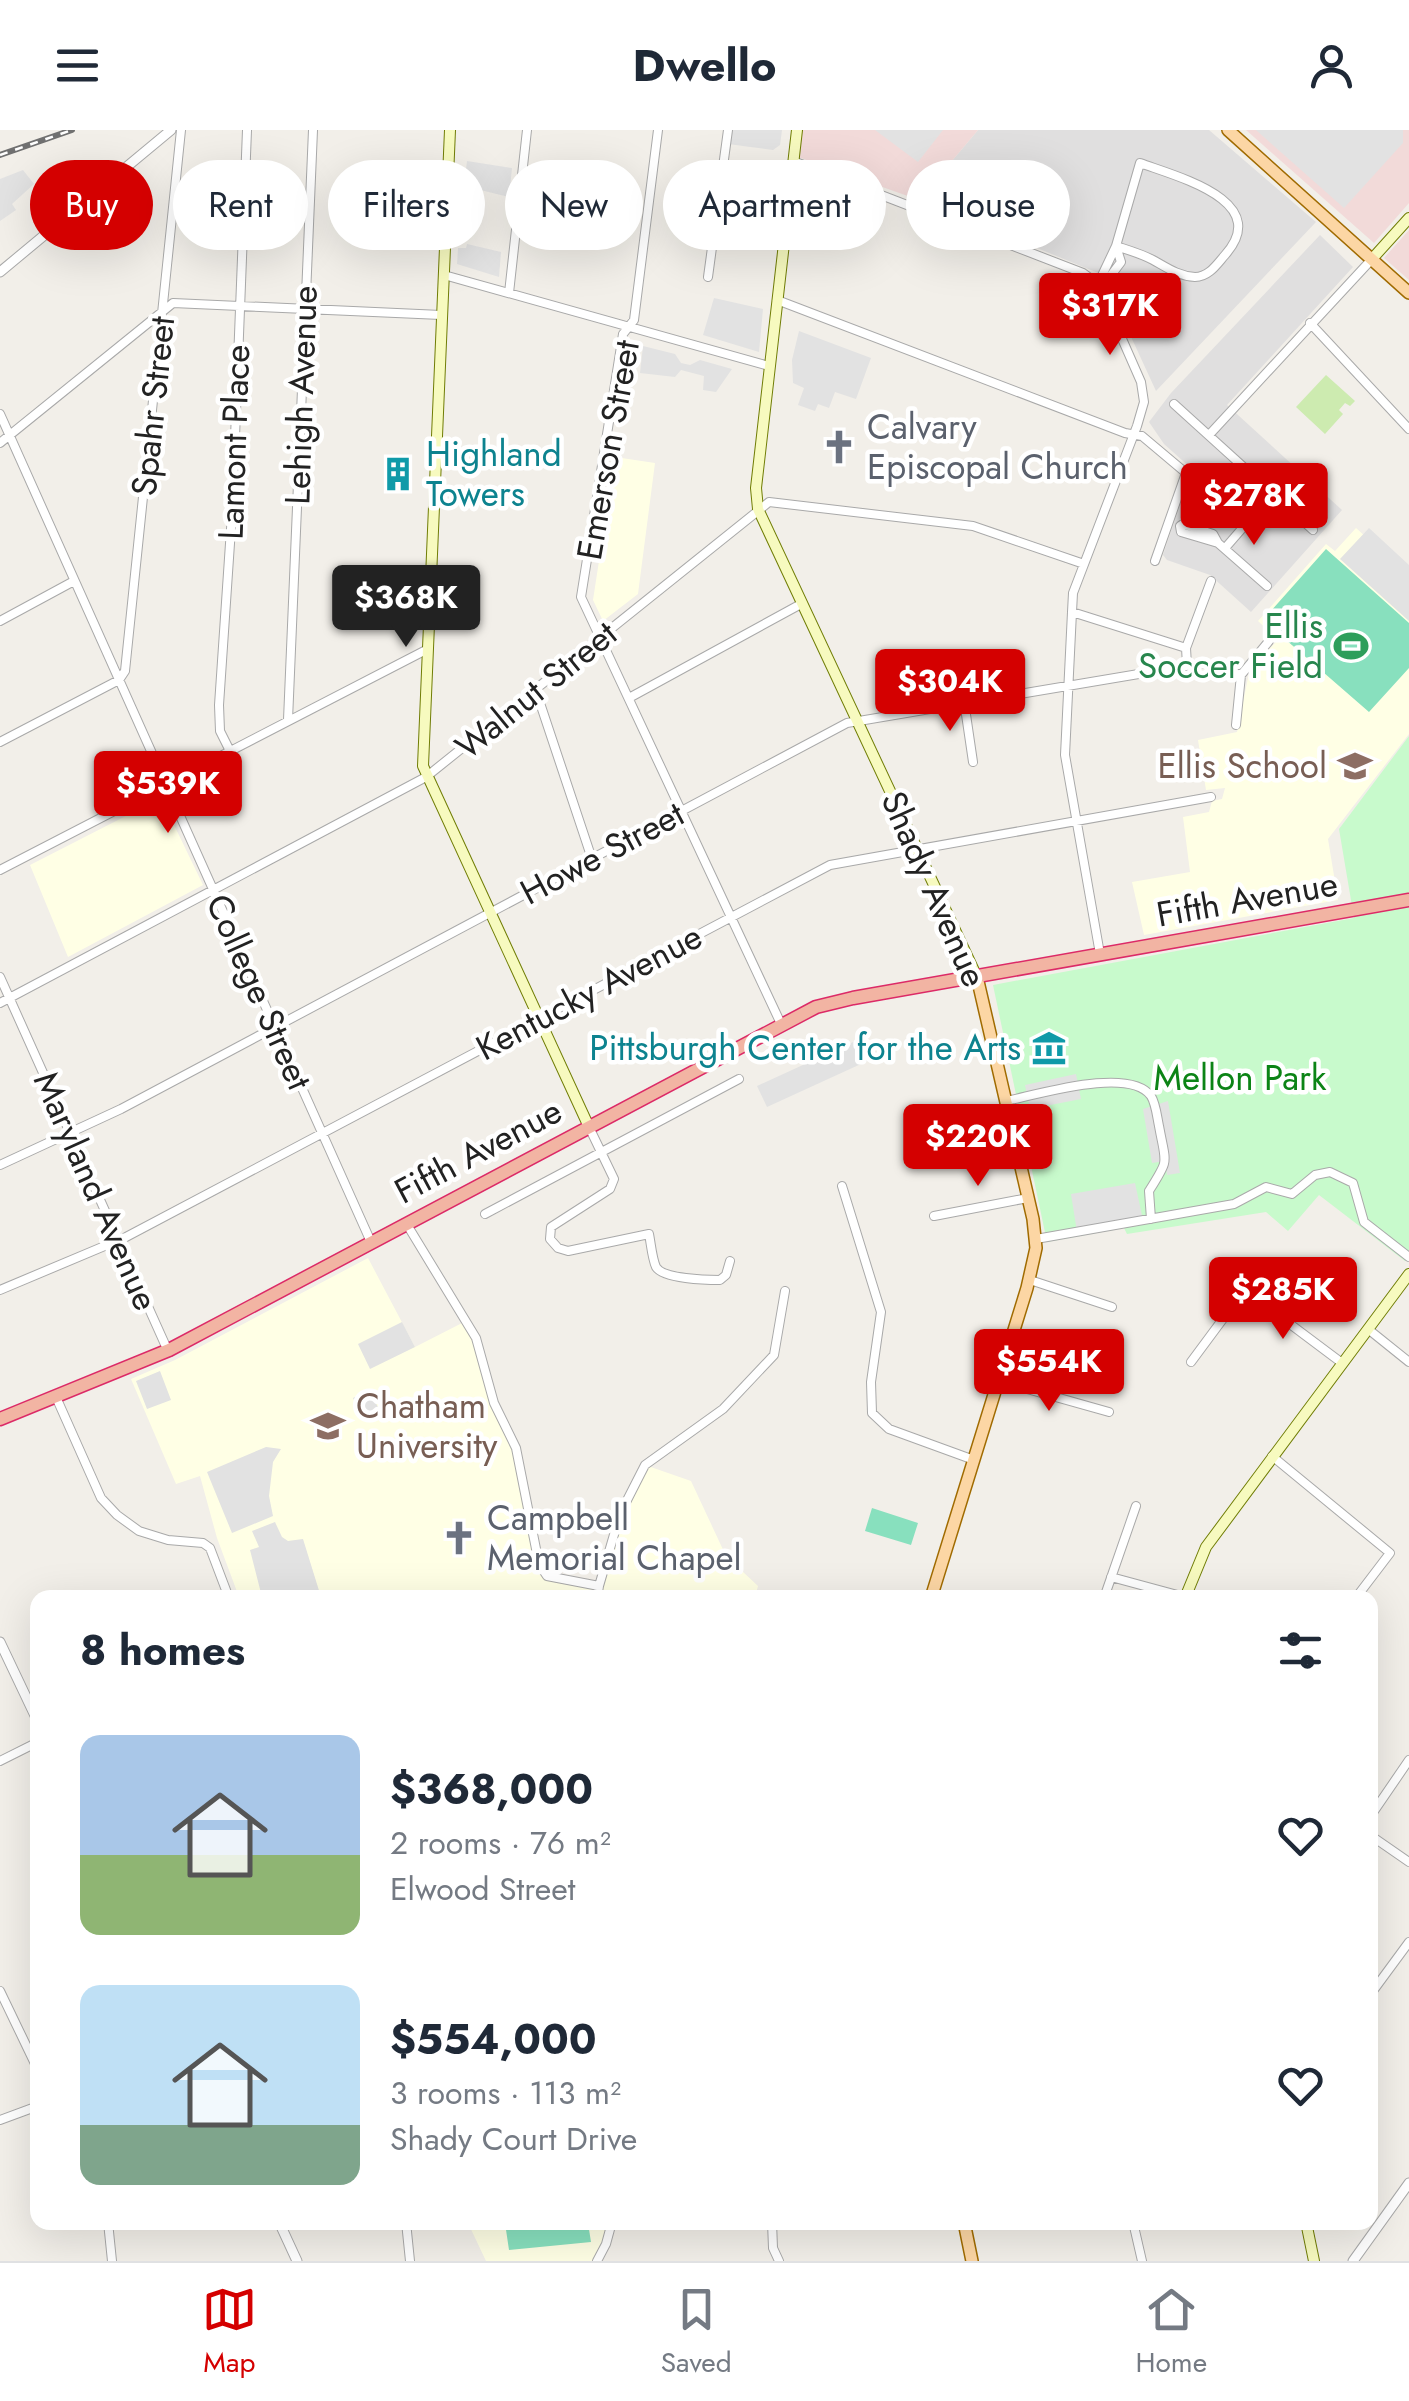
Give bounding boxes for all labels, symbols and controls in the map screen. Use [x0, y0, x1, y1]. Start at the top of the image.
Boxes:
text: Dwello [633, 33, 776, 98]
icon: menu [50, 38, 105, 93]
icon: person [1304, 38, 1359, 93]
chip: Buy [30, 160, 153, 250]
chip: Rent [173, 160, 308, 250]
chip: Filters [328, 160, 485, 250]
chip: New [505, 160, 643, 250]
chip: Apartment [663, 160, 886, 250]
chip: House [906, 160, 1070, 250]
pin: $317K [1040, 273, 1180, 358]
text: $317K [1061, 282, 1159, 328]
street label: Lehigh Avenue [272, 285, 330, 505]
street label: Spahr Street [119, 313, 187, 498]
street label: Emerson Street [564, 336, 652, 564]
street label: Lamont Place [206, 344, 262, 540]
place label: Calvary Episcopal Church [867, 402, 1128, 492]
church icon: Calvary Episcopal Church [820, 428, 858, 466]
place label: Highland Towers [426, 429, 562, 519]
building icon: Highland Towers [379, 455, 417, 493]
pin: $278K [1184, 463, 1324, 548]
text: $278K [1203, 472, 1305, 518]
pin: $368K [336, 565, 476, 650]
text: $368K [354, 574, 458, 620]
place label: Ellis Soccer Field [1138, 601, 1323, 691]
street label: Walnut Street [444, 609, 628, 771]
sports icon: Ellis Soccer Field [1332, 627, 1370, 665]
pin: $304K [880, 649, 1020, 734]
text: $304K [897, 658, 1003, 704]
place label: Ellis School [1157, 741, 1327, 791]
school or university icon: Ellis School [1336, 747, 1374, 785]
pin: $539K [98, 751, 238, 836]
text: $539K [116, 760, 220, 806]
street label: Shady Avenue [869, 783, 999, 995]
street label: Howe Street [511, 789, 693, 917]
street label: Fifth Avenue [1153, 858, 1341, 940]
street label: College Street [194, 886, 325, 1098]
street label: Kentucky Avenue [467, 911, 711, 1073]
place label: Pittsburgh Center for the Arts [589, 1023, 1021, 1073]
museum icon: Pittsburgh Center for the Arts [1030, 1029, 1068, 1067]
park label: Mellon Park [1154, 1053, 1327, 1103]
street label: Maryland Avenue [21, 1064, 171, 1318]
street label: Fifth Avenue [386, 1086, 570, 1216]
pin: $220K [908, 1104, 1048, 1189]
text: $220K [925, 1113, 1031, 1159]
pin: $285K [1213, 1257, 1353, 1342]
text: $285K [1231, 1266, 1335, 1312]
pin: $554K [979, 1329, 1119, 1414]
text: $554K [996, 1338, 1102, 1384]
place label: Chatham University [356, 1381, 498, 1471]
school or university icon: Chatham University [309, 1407, 347, 1445]
place label: Campbell Memorial Chapel [487, 1493, 742, 1583]
church icon: Campbell Memorial Chapel [440, 1519, 478, 1557]
text: 8 homes [80, 1620, 245, 1681]
icon: filters [1273, 1623, 1328, 1678]
text: $368,000 [390, 1759, 593, 1820]
icon: home [160, 1775, 280, 1895]
icon: heart [1273, 1808, 1328, 1863]
text: 2 rooms · 76 m² [390, 1820, 611, 1866]
text: Elwood Street [390, 1866, 575, 1912]
text: $554,000 [390, 2009, 597, 2070]
icon: home [160, 2025, 280, 2145]
icon: heart [1273, 2058, 1328, 2113]
text: 3 rooms · 113 m² [390, 2070, 621, 2116]
text: Shady Court Drive [390, 2116, 637, 2162]
tab: Map [202, 2282, 257, 2383]
tab: Saved [661, 2282, 732, 2383]
tab: Home [1135, 2282, 1207, 2383]

